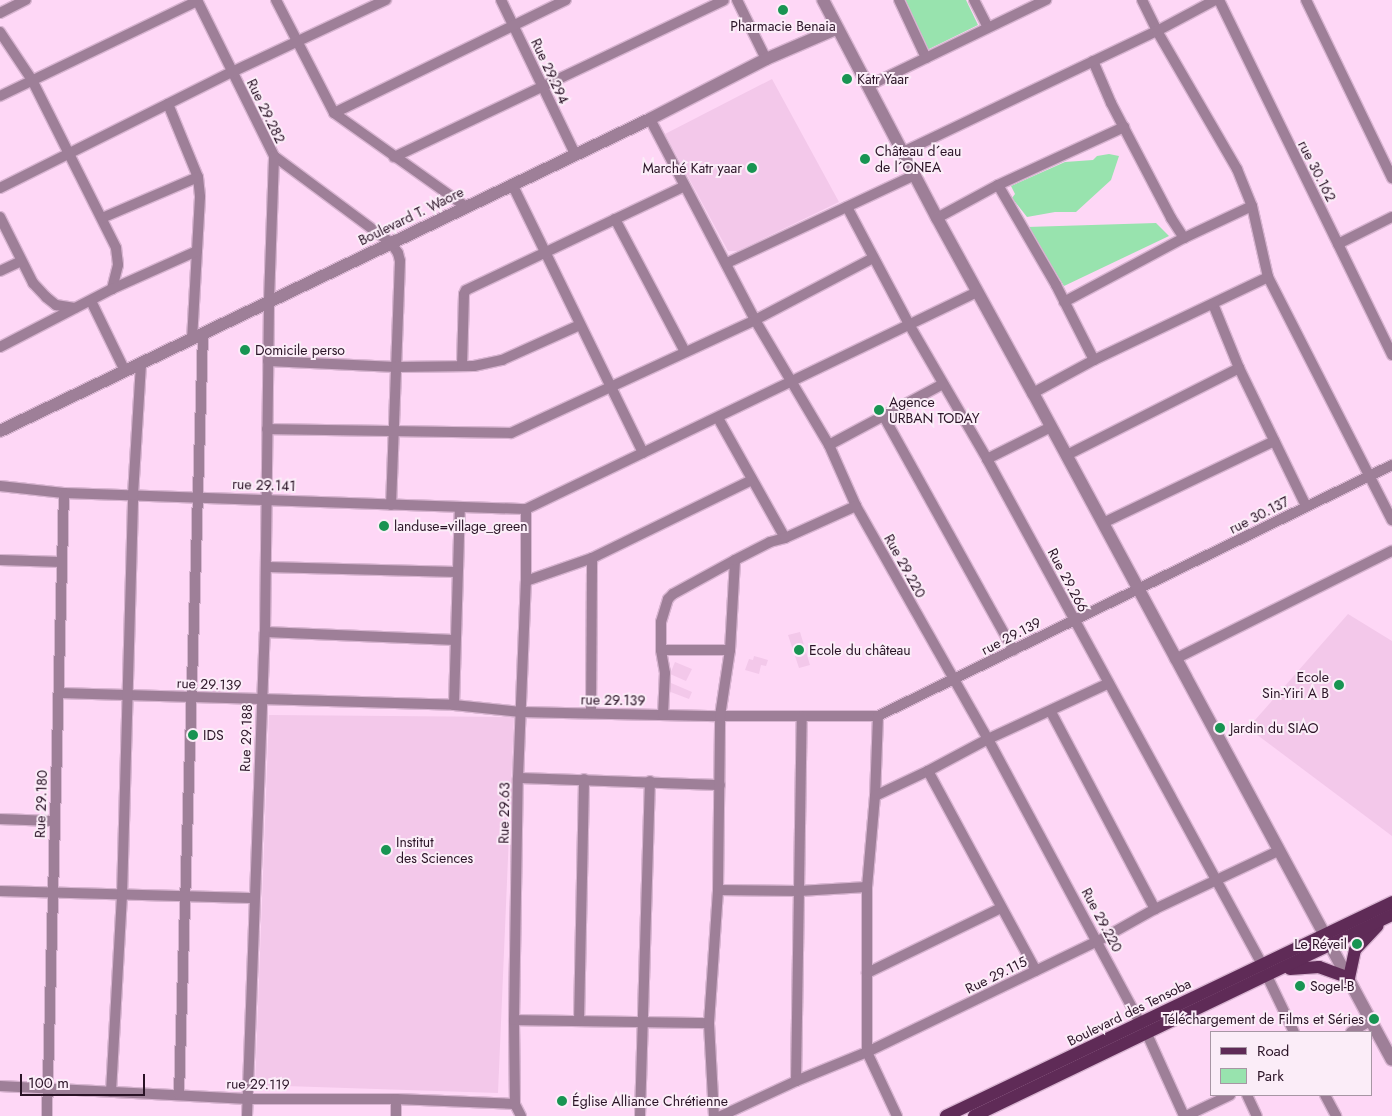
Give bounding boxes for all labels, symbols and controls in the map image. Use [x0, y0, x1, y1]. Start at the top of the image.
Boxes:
marker: Pharmacie Benaia [777, 4, 789, 16]
place label: Pharmacie Benaia [730, 18, 836, 34]
street label: Rue 29.294 [528, 36, 572, 106]
place label: Katr Yaar [857, 71, 909, 87]
marker: Katr Yaar [841, 73, 853, 85]
street label: Rue 29.282 [243, 76, 289, 146]
street label: rue 30.162 [1295, 138, 1339, 204]
place label: Château d´eau de l´ONEA [875, 143, 961, 176]
marker: Château d´eau de l´ONEA [859, 153, 871, 165]
place label: Marché Katr yaar [642, 160, 742, 176]
marker: Marché Katr yaar [746, 162, 758, 174]
street label: Boulevard T. Waore [356, 183, 466, 249]
place label: Domicile perso [255, 342, 345, 358]
marker: Domicile perso [239, 344, 251, 356]
place label: Agence URBAN TODAY [889, 394, 980, 427]
marker: Agence URBAN TODAY [873, 404, 885, 416]
street label: rue 29.141 [232, 475, 296, 495]
street label: rue 30.137 [1226, 493, 1292, 537]
place label: landuse=village_green [394, 518, 528, 534]
marker: landuse=village_green [378, 520, 390, 532]
street label: Rue 29.220 [881, 531, 929, 601]
street label: Rue 29.266 [1044, 545, 1092, 615]
street label: rue 29.139 [978, 614, 1044, 658]
place label: Ecole du château [809, 642, 911, 658]
marker: Ecole du château [793, 644, 805, 656]
place label: Ecole Sin-Yiri A B [1262, 669, 1329, 702]
street label: rue 29.139 [176, 674, 242, 694]
marker: Ecole Sin-Yiri A B [1333, 679, 1345, 691]
street label: rue 29.139 [580, 691, 646, 709]
street label: Rue 29.188 [236, 704, 256, 772]
place label: Jardin du SIAO [1230, 720, 1319, 736]
marker: Jardin du SIAO [1214, 722, 1226, 734]
place label: IDS [203, 727, 224, 743]
marker: IDS [187, 729, 199, 741]
street label: Rue 29.180 [31, 770, 51, 838]
street label: Rue 29.63 [495, 782, 513, 844]
place label: Institut des Sciences [396, 834, 473, 866]
marker: Institut des Sciences [380, 844, 392, 856]
street label: Rue 29.220 [1078, 885, 1126, 955]
place label: Le Réveil [1294, 936, 1347, 952]
marker: Le Réveil [1351, 938, 1363, 950]
street label: Rue 29.115 [963, 953, 1029, 997]
street label: Boulevard des Tensoba [1064, 975, 1194, 1049]
place label: Sogel-B [1310, 978, 1354, 994]
marker: Sogel-B [1294, 980, 1306, 992]
place label: Téléchargement de Films et Séries [1163, 1011, 1364, 1027]
marker: Téléchargement de Films et Séries [1368, 1013, 1380, 1025]
legend [1210, 1031, 1372, 1096]
text: Road [1257, 1040, 1289, 1062]
scale bar [22, 1064, 148, 1096]
text: Park [1257, 1065, 1284, 1087]
text: 100 m [28, 1072, 69, 1094]
street label: rue 29.119 [226, 1075, 290, 1093]
place label: Église Alliance Chrétienne [572, 1093, 728, 1109]
marker: Église Alliance Chrétienne [556, 1095, 568, 1107]

